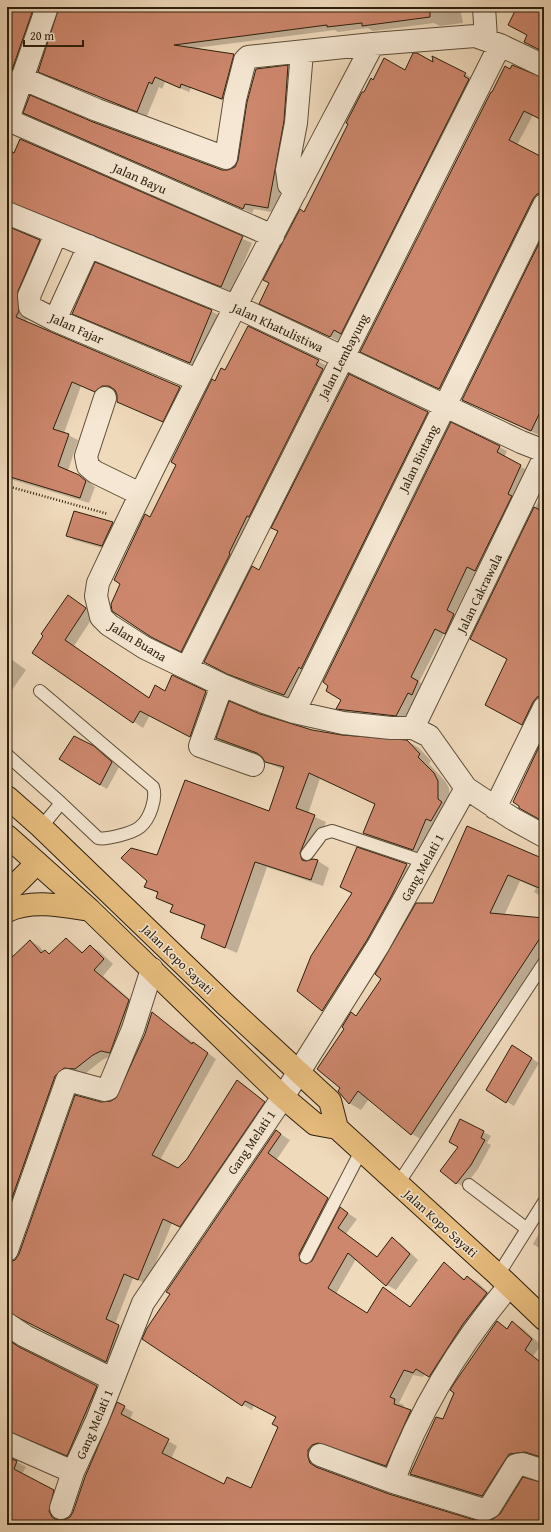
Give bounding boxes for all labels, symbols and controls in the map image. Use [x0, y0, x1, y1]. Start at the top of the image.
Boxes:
scale bar [24, 22, 83, 48]
text: 20 m [30, 27, 54, 44]
street label: Jalan Bayu [108, 157, 170, 199]
street label: Jalan Khatulistiwa [227, 297, 327, 357]
street label: Jalan Fajar [45, 307, 107, 349]
street label: Jalan Lembayung [313, 310, 373, 404]
street label: Jalan Bintang [393, 421, 443, 497]
street label: Jalan Cakrawala [451, 550, 507, 638]
street label: Jalan Buana [104, 616, 171, 667]
street label: Gang Melati 1 [396, 830, 449, 904]
street label: Jalan Kopo Sayati [136, 918, 218, 999]
street label: Gang Melati 1 [223, 1106, 280, 1178]
street label: Jalan Kopo Sayati [398, 1183, 482, 1262]
street label: Gang Melati 1 [71, 1386, 118, 1462]

